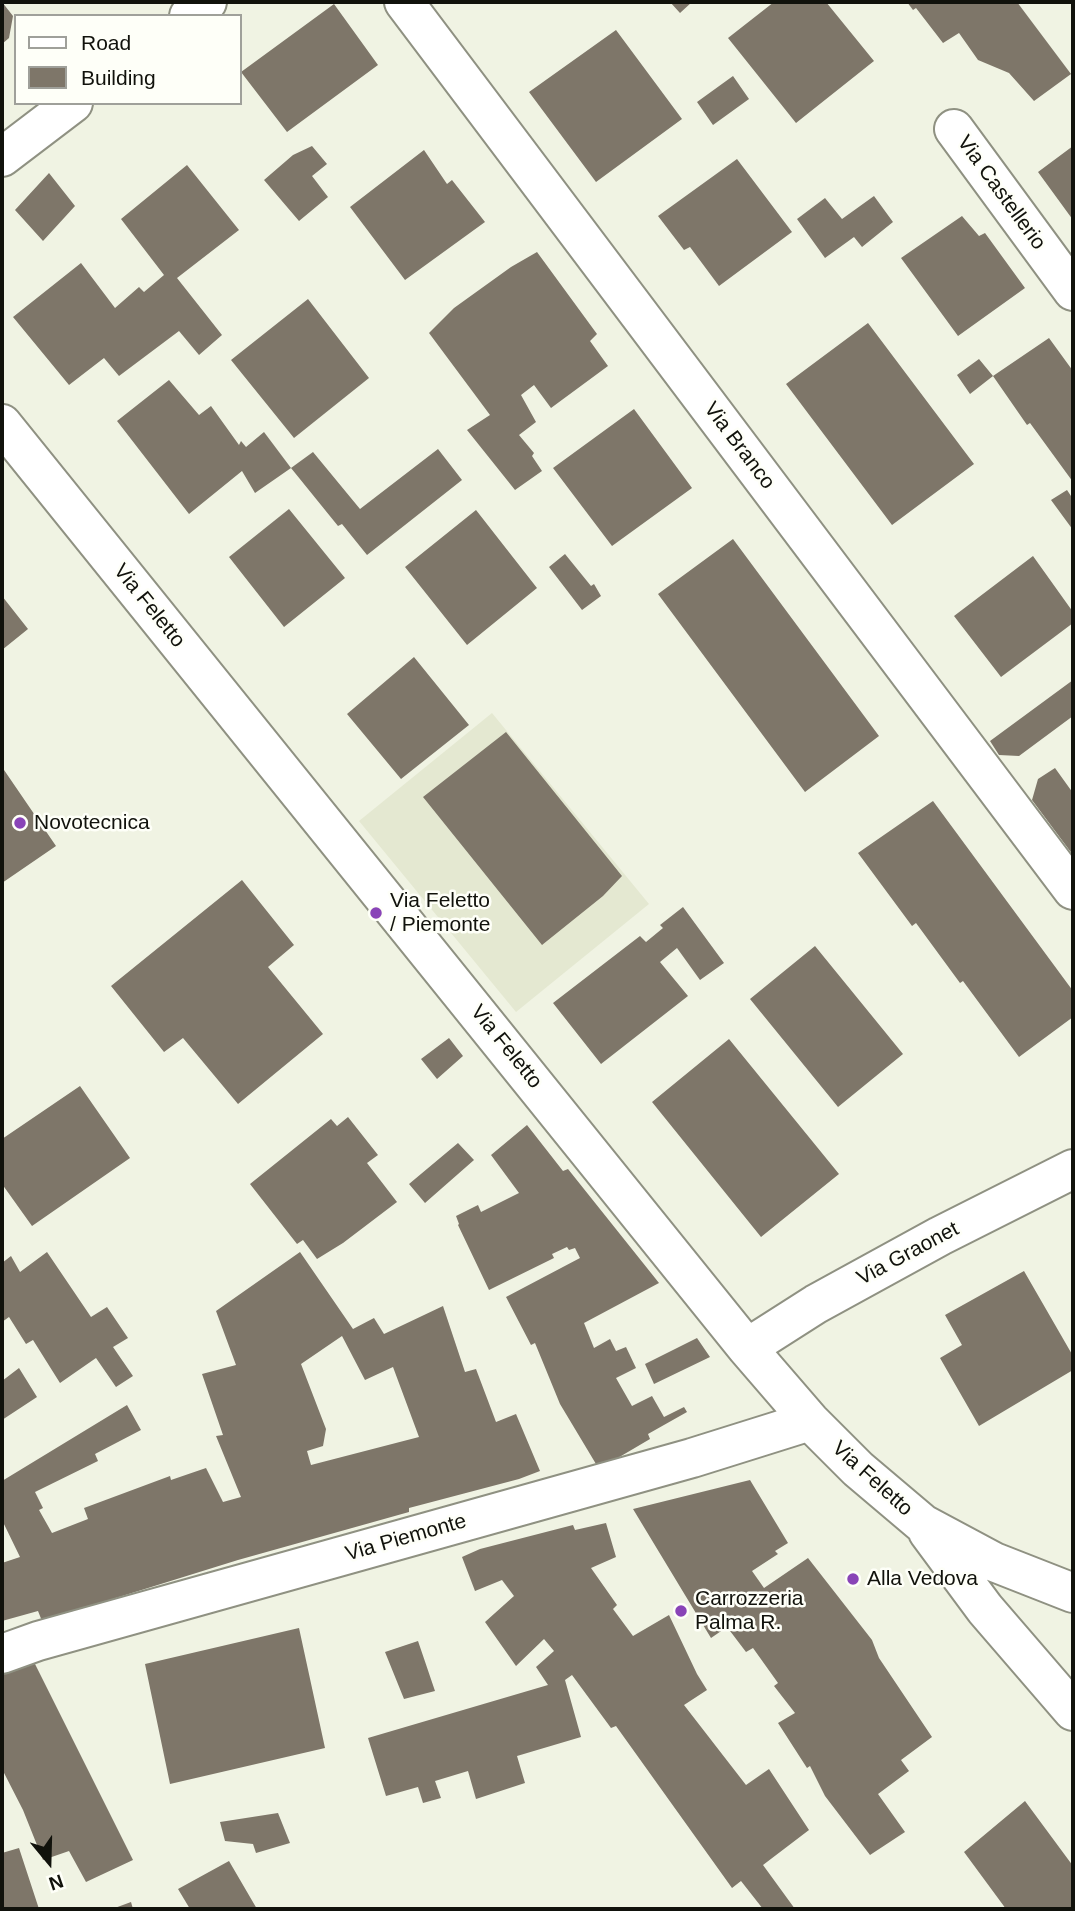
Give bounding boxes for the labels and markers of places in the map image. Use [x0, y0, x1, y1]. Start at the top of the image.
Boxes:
place label: Novotecnica [34, 810, 150, 836]
marker: Novotecnica [12, 815, 28, 831]
place label: Via Feletto / Piemonte [390, 888, 490, 938]
marker: Via Feletto / Piemonte [368, 905, 384, 921]
place label: Alla Vedova [867, 1566, 978, 1592]
marker: Alla Vedova [845, 1571, 861, 1587]
place label: Carrozzeria Palma R. [695, 1586, 804, 1636]
marker: Carrozzeria Palma R. [673, 1603, 689, 1619]

